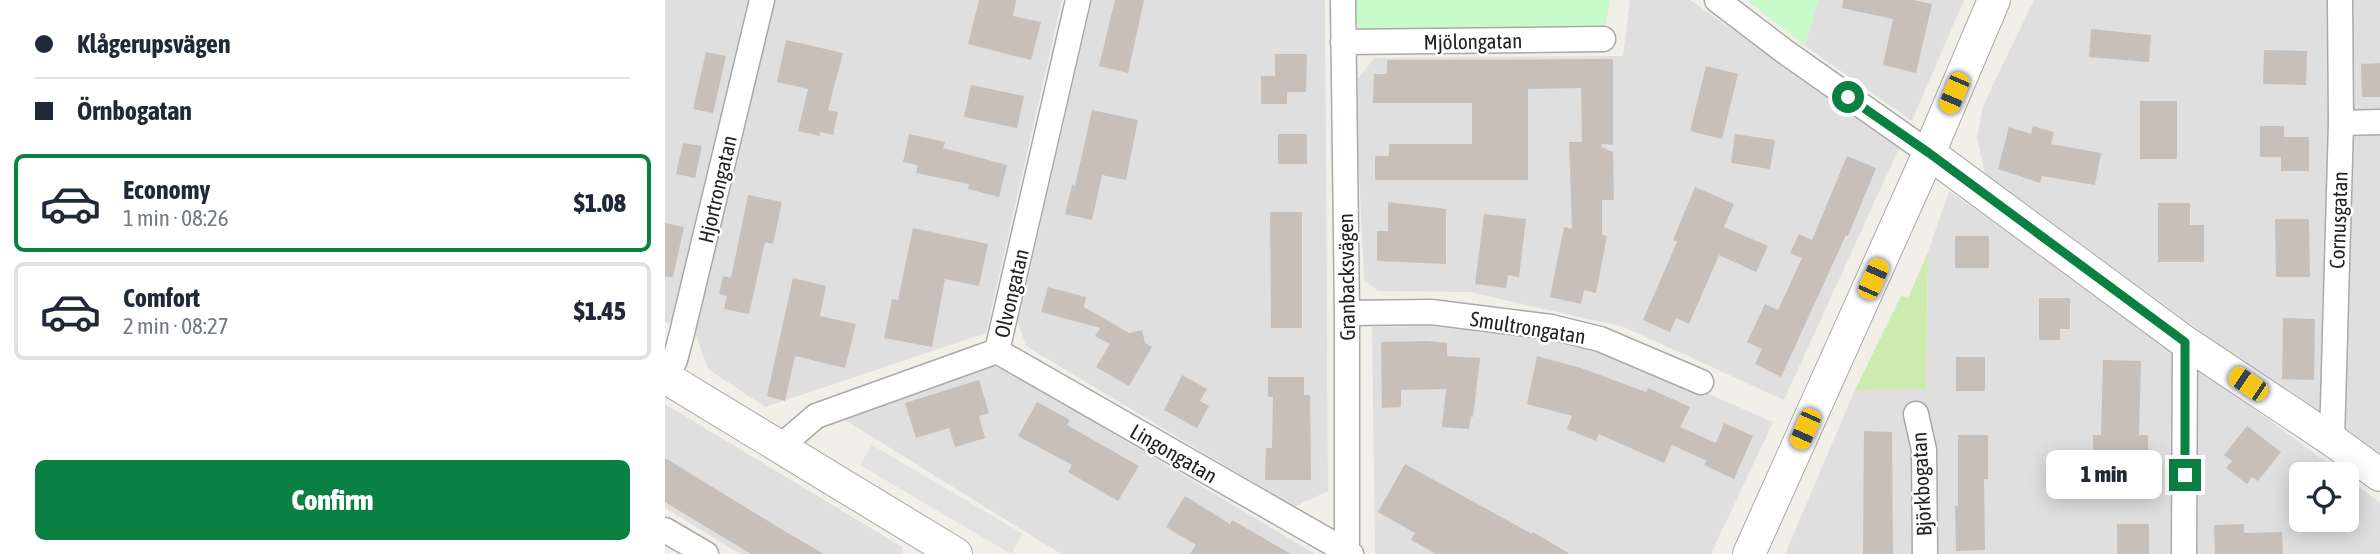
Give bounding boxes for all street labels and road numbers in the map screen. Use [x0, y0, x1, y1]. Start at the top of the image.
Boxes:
street label: Mjölongatan [1424, 28, 1522, 54]
street label: Hjortrongatan [693, 133, 741, 245]
street label: Cornusgatan [2324, 171, 2352, 269]
street label: Granbacksvägen [1333, 213, 1359, 341]
street label: Olvongatan [989, 246, 1033, 340]
street label: Smultrongatan [1469, 306, 1587, 348]
street label: Lingongatan [1126, 419, 1222, 487]
street label: Björkbogatan [1906, 431, 1936, 537]

